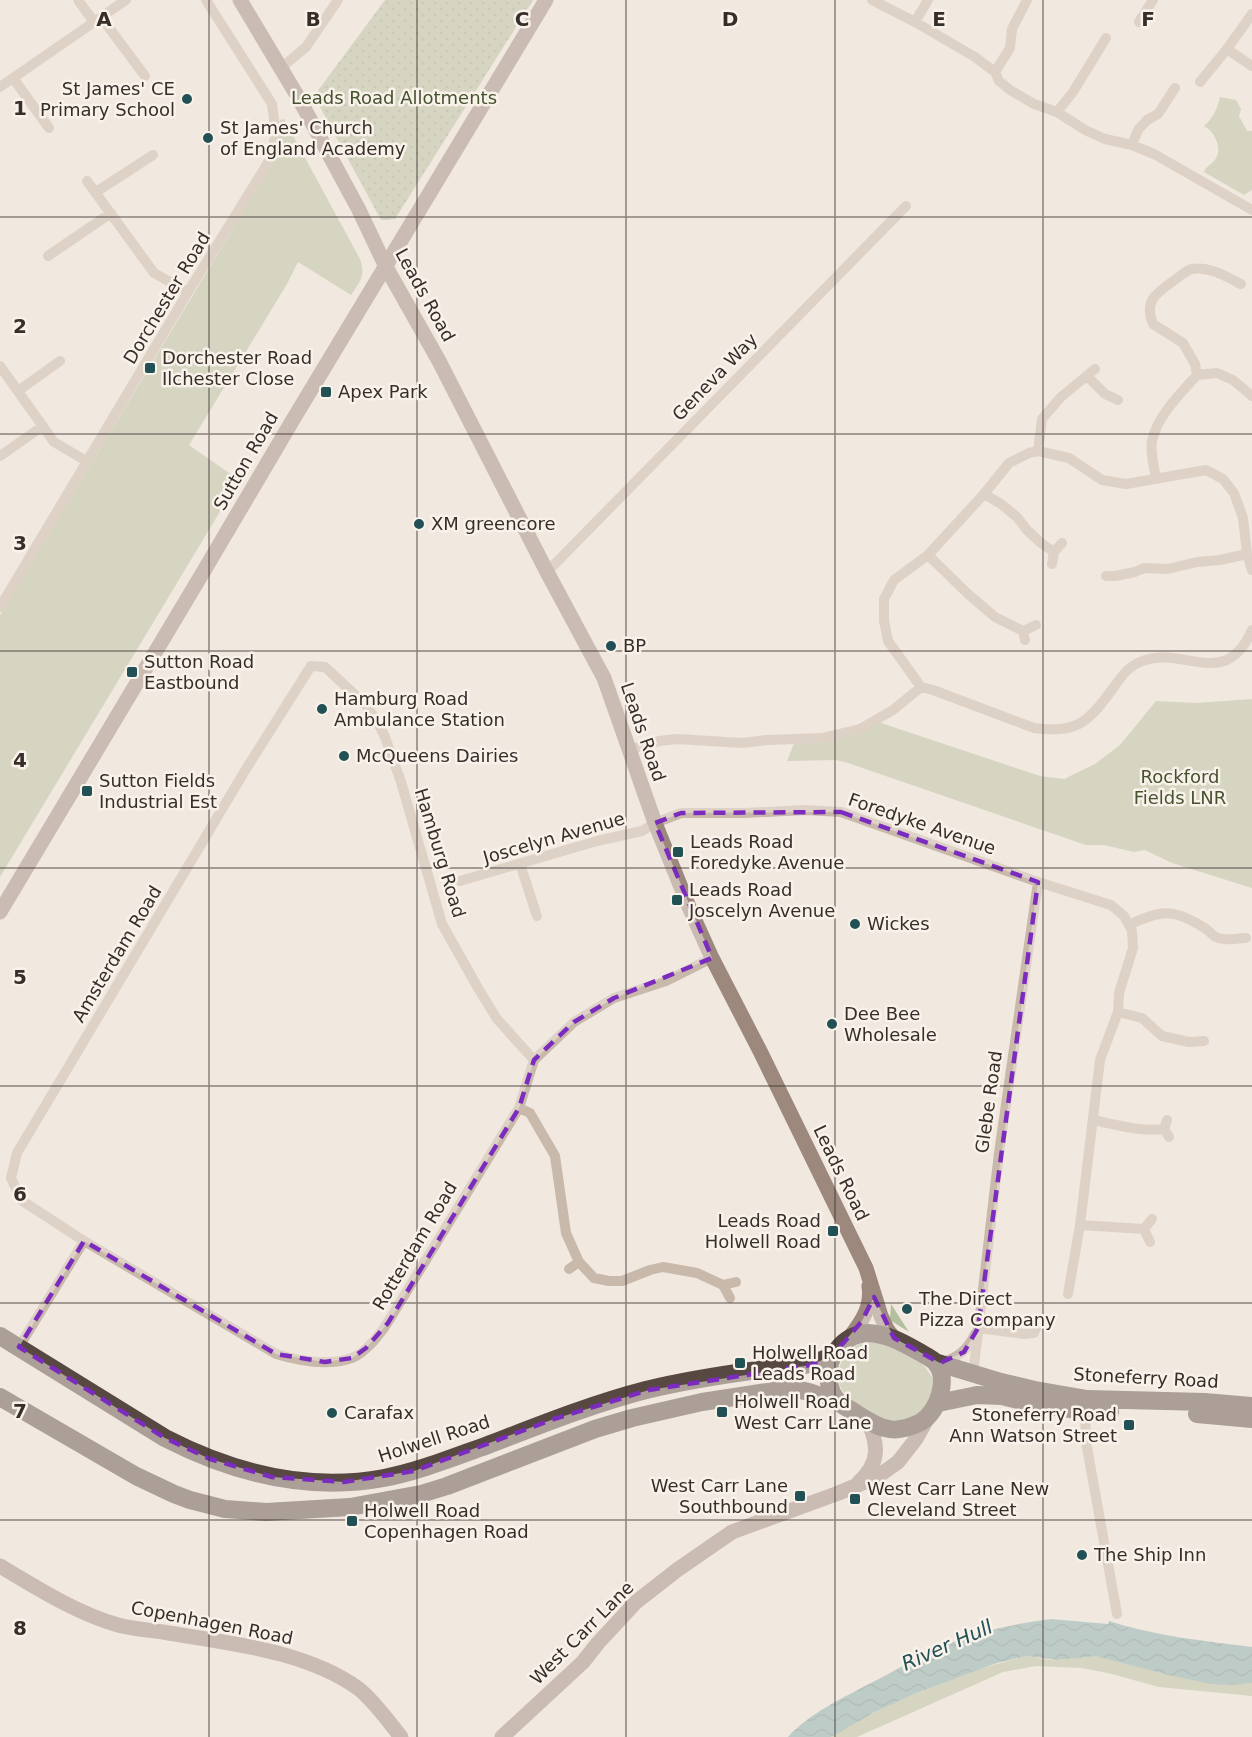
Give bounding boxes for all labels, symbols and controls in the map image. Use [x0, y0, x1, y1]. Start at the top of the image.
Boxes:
text: A [96, 7, 112, 31]
text: B [305, 7, 321, 31]
text: C [515, 7, 529, 31]
text: D [722, 7, 738, 31]
text: E [932, 7, 946, 31]
text: F [1141, 7, 1155, 31]
place label: St James' CE Primary School [40, 78, 175, 120]
park label: Leads Road Allotments [291, 87, 497, 108]
marker: St James' CE Primary School [180, 92, 194, 106]
text: 1 [13, 96, 27, 120]
place label: St James' Church of England Academy [220, 117, 406, 159]
marker: St James' Church of England Academy [201, 131, 215, 145]
street label: Dorchester Road [119, 228, 214, 367]
street label: Leads Road [391, 244, 460, 345]
text: 2 [13, 314, 27, 338]
street label: Geneva Way [668, 328, 762, 425]
place label: Dorchester Road Ilchester Close [162, 347, 312, 389]
marker: Dorchester Road Ilchester Close [143, 361, 157, 375]
place label: Apex Park [338, 381, 428, 402]
marker: Apex Park [319, 385, 333, 399]
street label: Sutton Road [209, 408, 282, 514]
place label: XM greencore [431, 513, 556, 534]
marker: XM greencore [412, 517, 426, 531]
text: 3 [13, 531, 27, 555]
place label: BP [623, 635, 646, 656]
marker: BP [604, 639, 618, 653]
place label: Sutton Road Eastbound [144, 651, 254, 693]
marker: Sutton Road Eastbound [125, 665, 139, 679]
street label: Leads Road [617, 679, 670, 784]
place label: Hamburg Road Ambulance Station [334, 688, 505, 730]
marker: Hamburg Road Ambulance Station [315, 702, 329, 716]
place label: McQueens Dairies [356, 745, 518, 766]
text: 4 [13, 748, 27, 772]
marker: McQueens Dairies [337, 749, 351, 763]
park label: Rockford Fields LNR [1134, 766, 1226, 808]
place label: Sutton Fields Industrial Est [99, 770, 217, 812]
marker: Sutton Fields Industrial Est [80, 784, 94, 798]
street label: Hamburg Road [411, 786, 470, 920]
street label: Foredyke Avenue [846, 788, 999, 859]
street label: Joscelyn Avenue [480, 807, 627, 868]
place label: Leads Road Foredyke Avenue [690, 831, 844, 873]
marker: Leads Road Foredyke Avenue [671, 845, 685, 859]
place label: Leads Road Joscelyn Avenue [688, 879, 835, 921]
street label: Amsterdam Road [68, 882, 166, 1026]
marker: Leads Road Joscelyn Avenue [670, 893, 684, 907]
place label: Wickes [867, 913, 930, 934]
marker: Wickes [848, 917, 862, 931]
text: 5 [13, 965, 27, 989]
place label: Dee Bee Wholesale [844, 1003, 937, 1045]
marker: Dee Bee Wholesale [825, 1017, 839, 1031]
street label: Glebe Road [971, 1049, 1006, 1155]
street label: Leads Road [809, 1122, 874, 1224]
street label: Rotterdam Road [368, 1178, 461, 1314]
text: 6 [13, 1182, 27, 1206]
place label: Leads Road Holwell Road [705, 1210, 821, 1252]
marker: Leads Road Holwell Road [826, 1224, 840, 1238]
place label: The Direct Pizza Company [918, 1288, 1056, 1330]
marker: The Direct Pizza Company [900, 1302, 914, 1316]
place label: Holwell Road Leads Road [752, 1342, 868, 1384]
marker: Holwell Road Leads Road [733, 1356, 747, 1370]
street label: Stoneferry Road [1073, 1363, 1219, 1392]
place label: Holwell Road West Carr Lane [734, 1391, 871, 1433]
text: 7 [13, 1399, 27, 1423]
place label: Carafax [344, 1402, 414, 1423]
place label: Stoneferry Road Ann Watson Street [949, 1404, 1117, 1446]
marker: Holwell Road West Carr Lane [715, 1405, 729, 1419]
marker: Carafax [325, 1406, 339, 1420]
street label: Holwell Road [375, 1411, 492, 1466]
marker: Stoneferry Road Ann Watson Street [1122, 1418, 1136, 1432]
place label: West Carr Lane Southbound [651, 1475, 788, 1517]
place label: West Carr Lane New Cleveland Street [867, 1478, 1049, 1520]
marker: West Carr Lane Southbound [793, 1489, 807, 1503]
marker: West Carr Lane New Cleveland Street [848, 1492, 862, 1506]
place label: Holwell Road Copenhagen Road [364, 1500, 529, 1542]
marker: Holwell Road Copenhagen Road [345, 1514, 359, 1528]
place label: The Ship Inn [1093, 1544, 1206, 1565]
marker: The Ship Inn [1075, 1548, 1089, 1562]
street label: West Carr Lane [526, 1577, 638, 1689]
street label: Copenhagen Road [129, 1596, 295, 1649]
water label: River Hull [898, 1614, 997, 1676]
text: 8 [13, 1616, 27, 1640]

